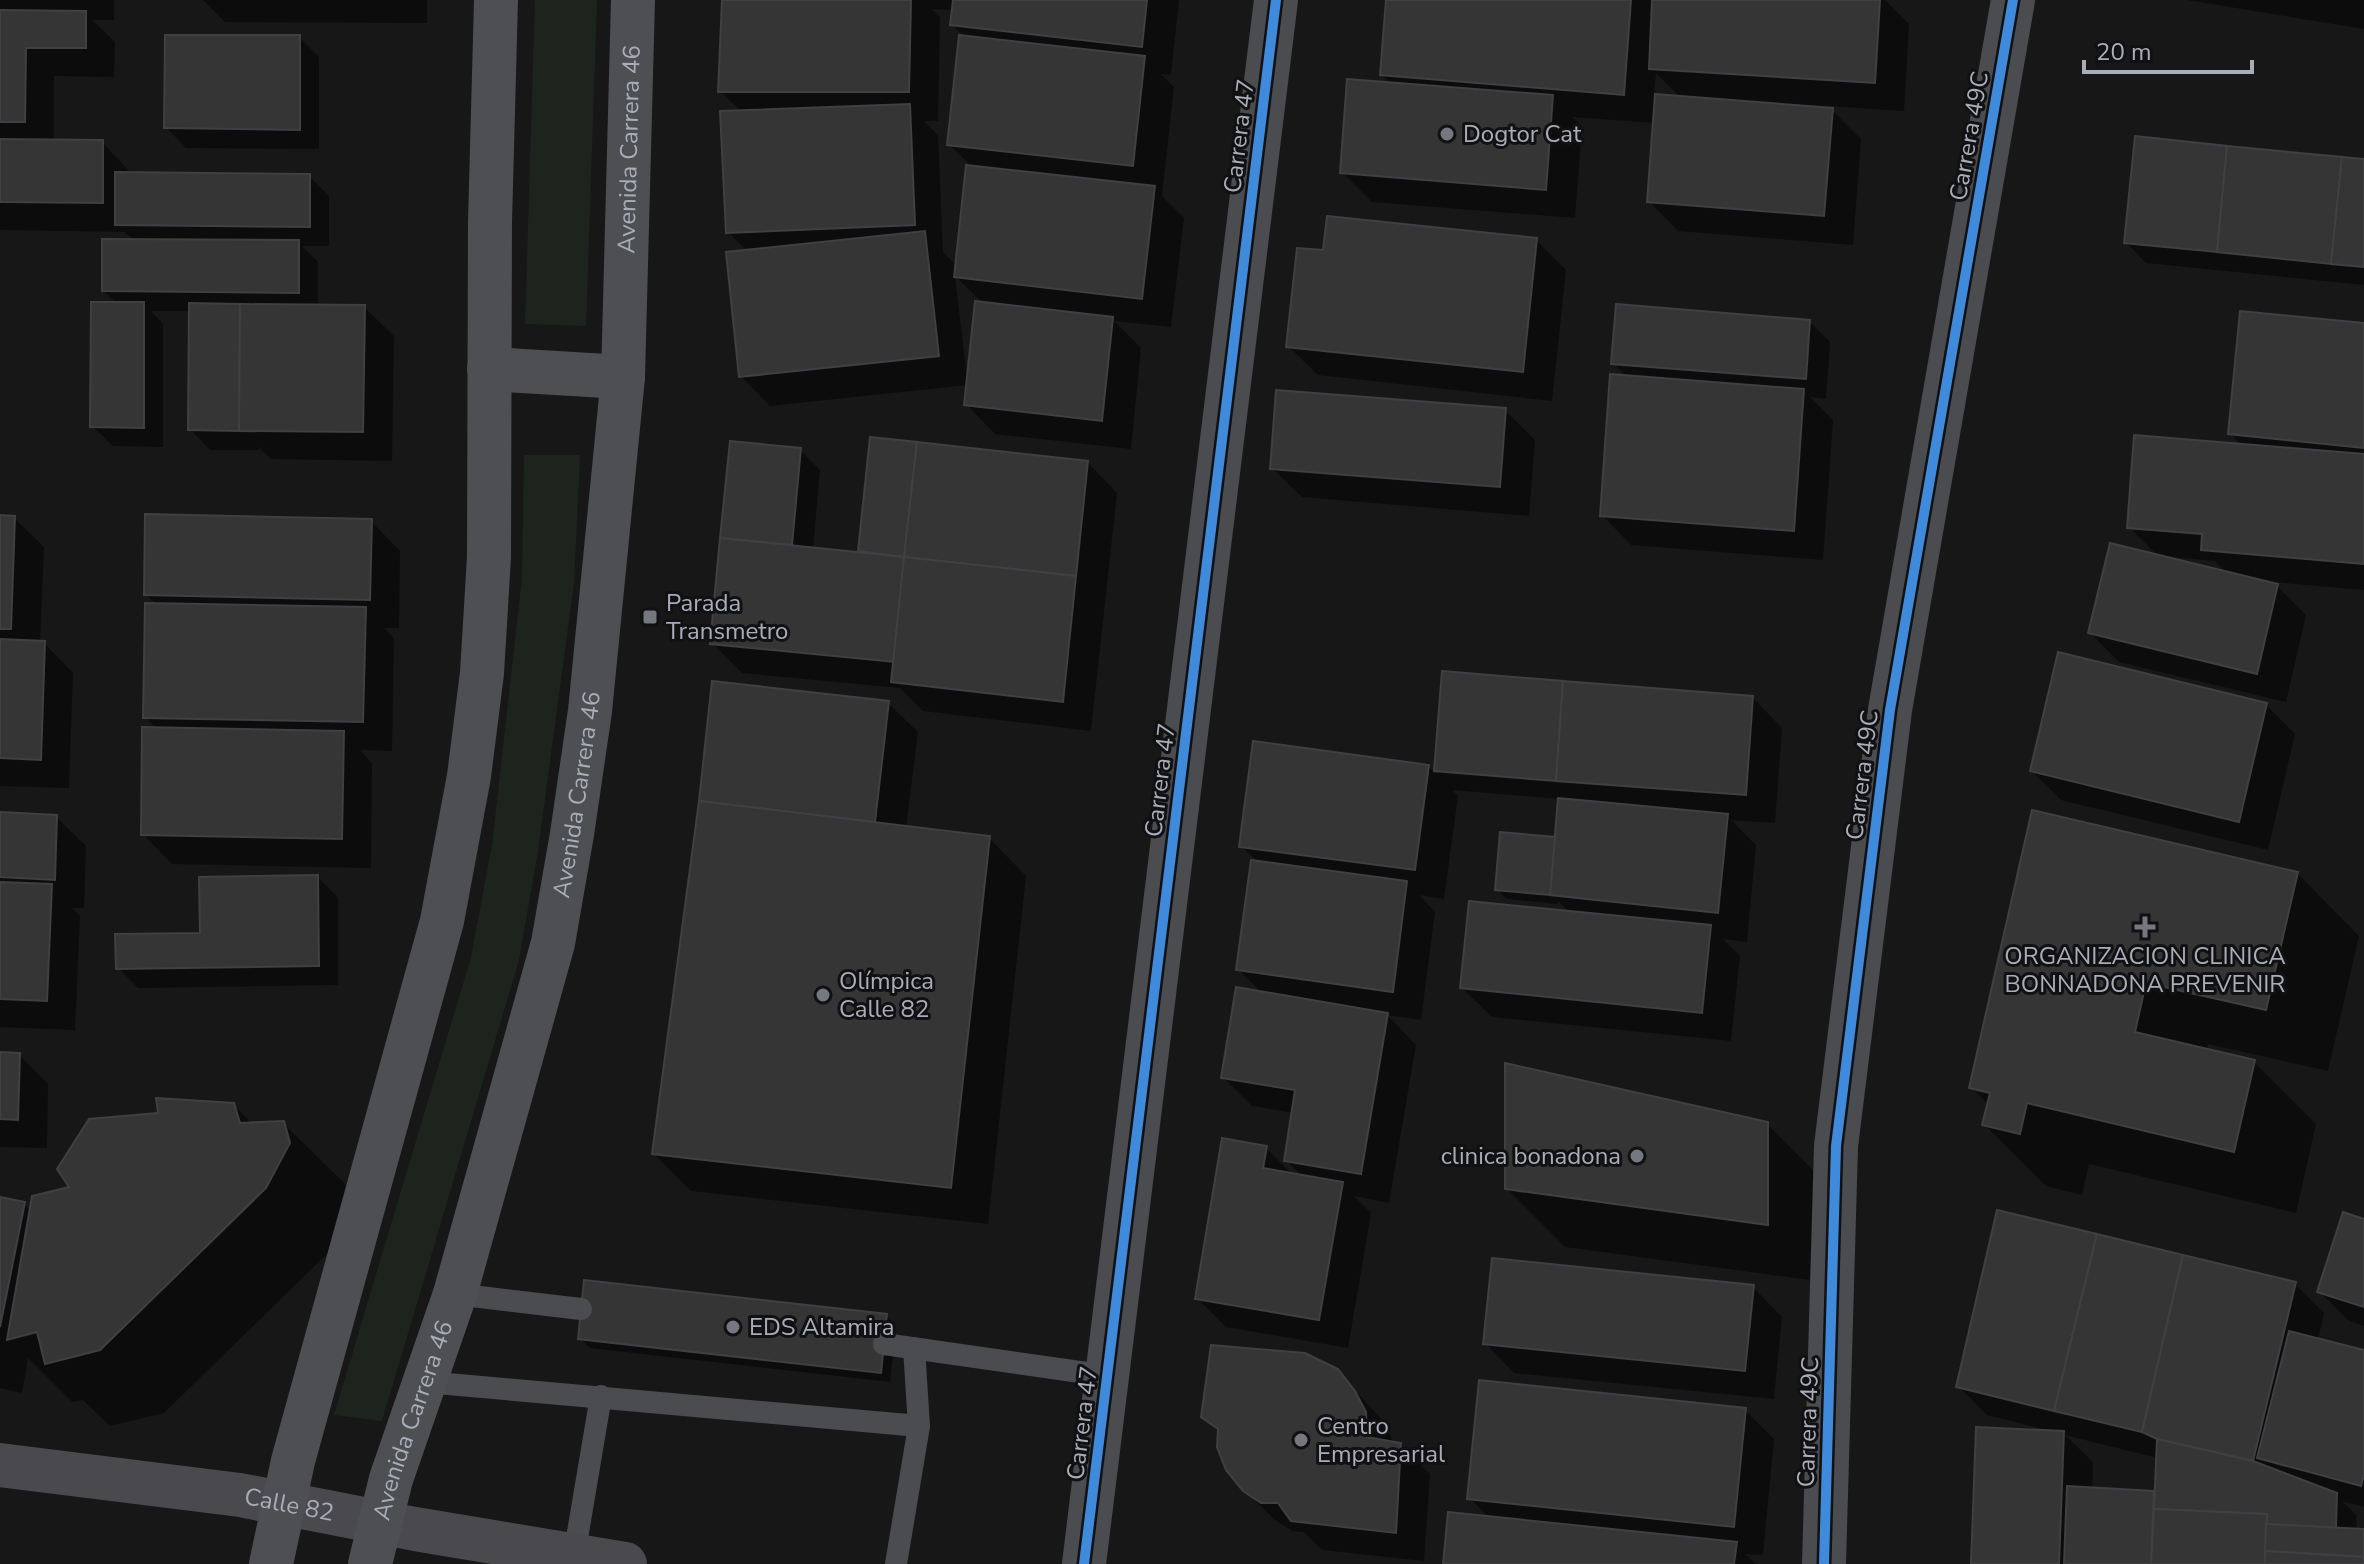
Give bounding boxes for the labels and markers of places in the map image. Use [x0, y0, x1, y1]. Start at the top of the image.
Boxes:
place label: Dogtor Cat [1463, 118, 1582, 150]
marker: Dogtor Cat [1438, 125, 1456, 143]
place label: Parada Transmetro [666, 587, 788, 647]
marker: Parada Transmetro [641, 608, 659, 626]
marker: ORGANIZACION CLINICA BONNADONA PREVENIR [2134, 916, 2156, 938]
place label: ORGANIZACION CLINICA BONNADONA PREVENIR [2004, 940, 2286, 1000]
place label: Olímpica Calle 82 [839, 965, 934, 1025]
marker: Olímpica Calle 82 [814, 986, 832, 1004]
place label: clinica bonadona [1441, 1140, 1621, 1172]
marker: clinica bonadona [1628, 1147, 1646, 1165]
place label: EDS Altamira [749, 1311, 895, 1343]
marker: EDS Altamira [724, 1318, 742, 1336]
place label: Centro Empresarial [1317, 1410, 1445, 1470]
marker: Centro Empresarial [1292, 1431, 1310, 1449]

